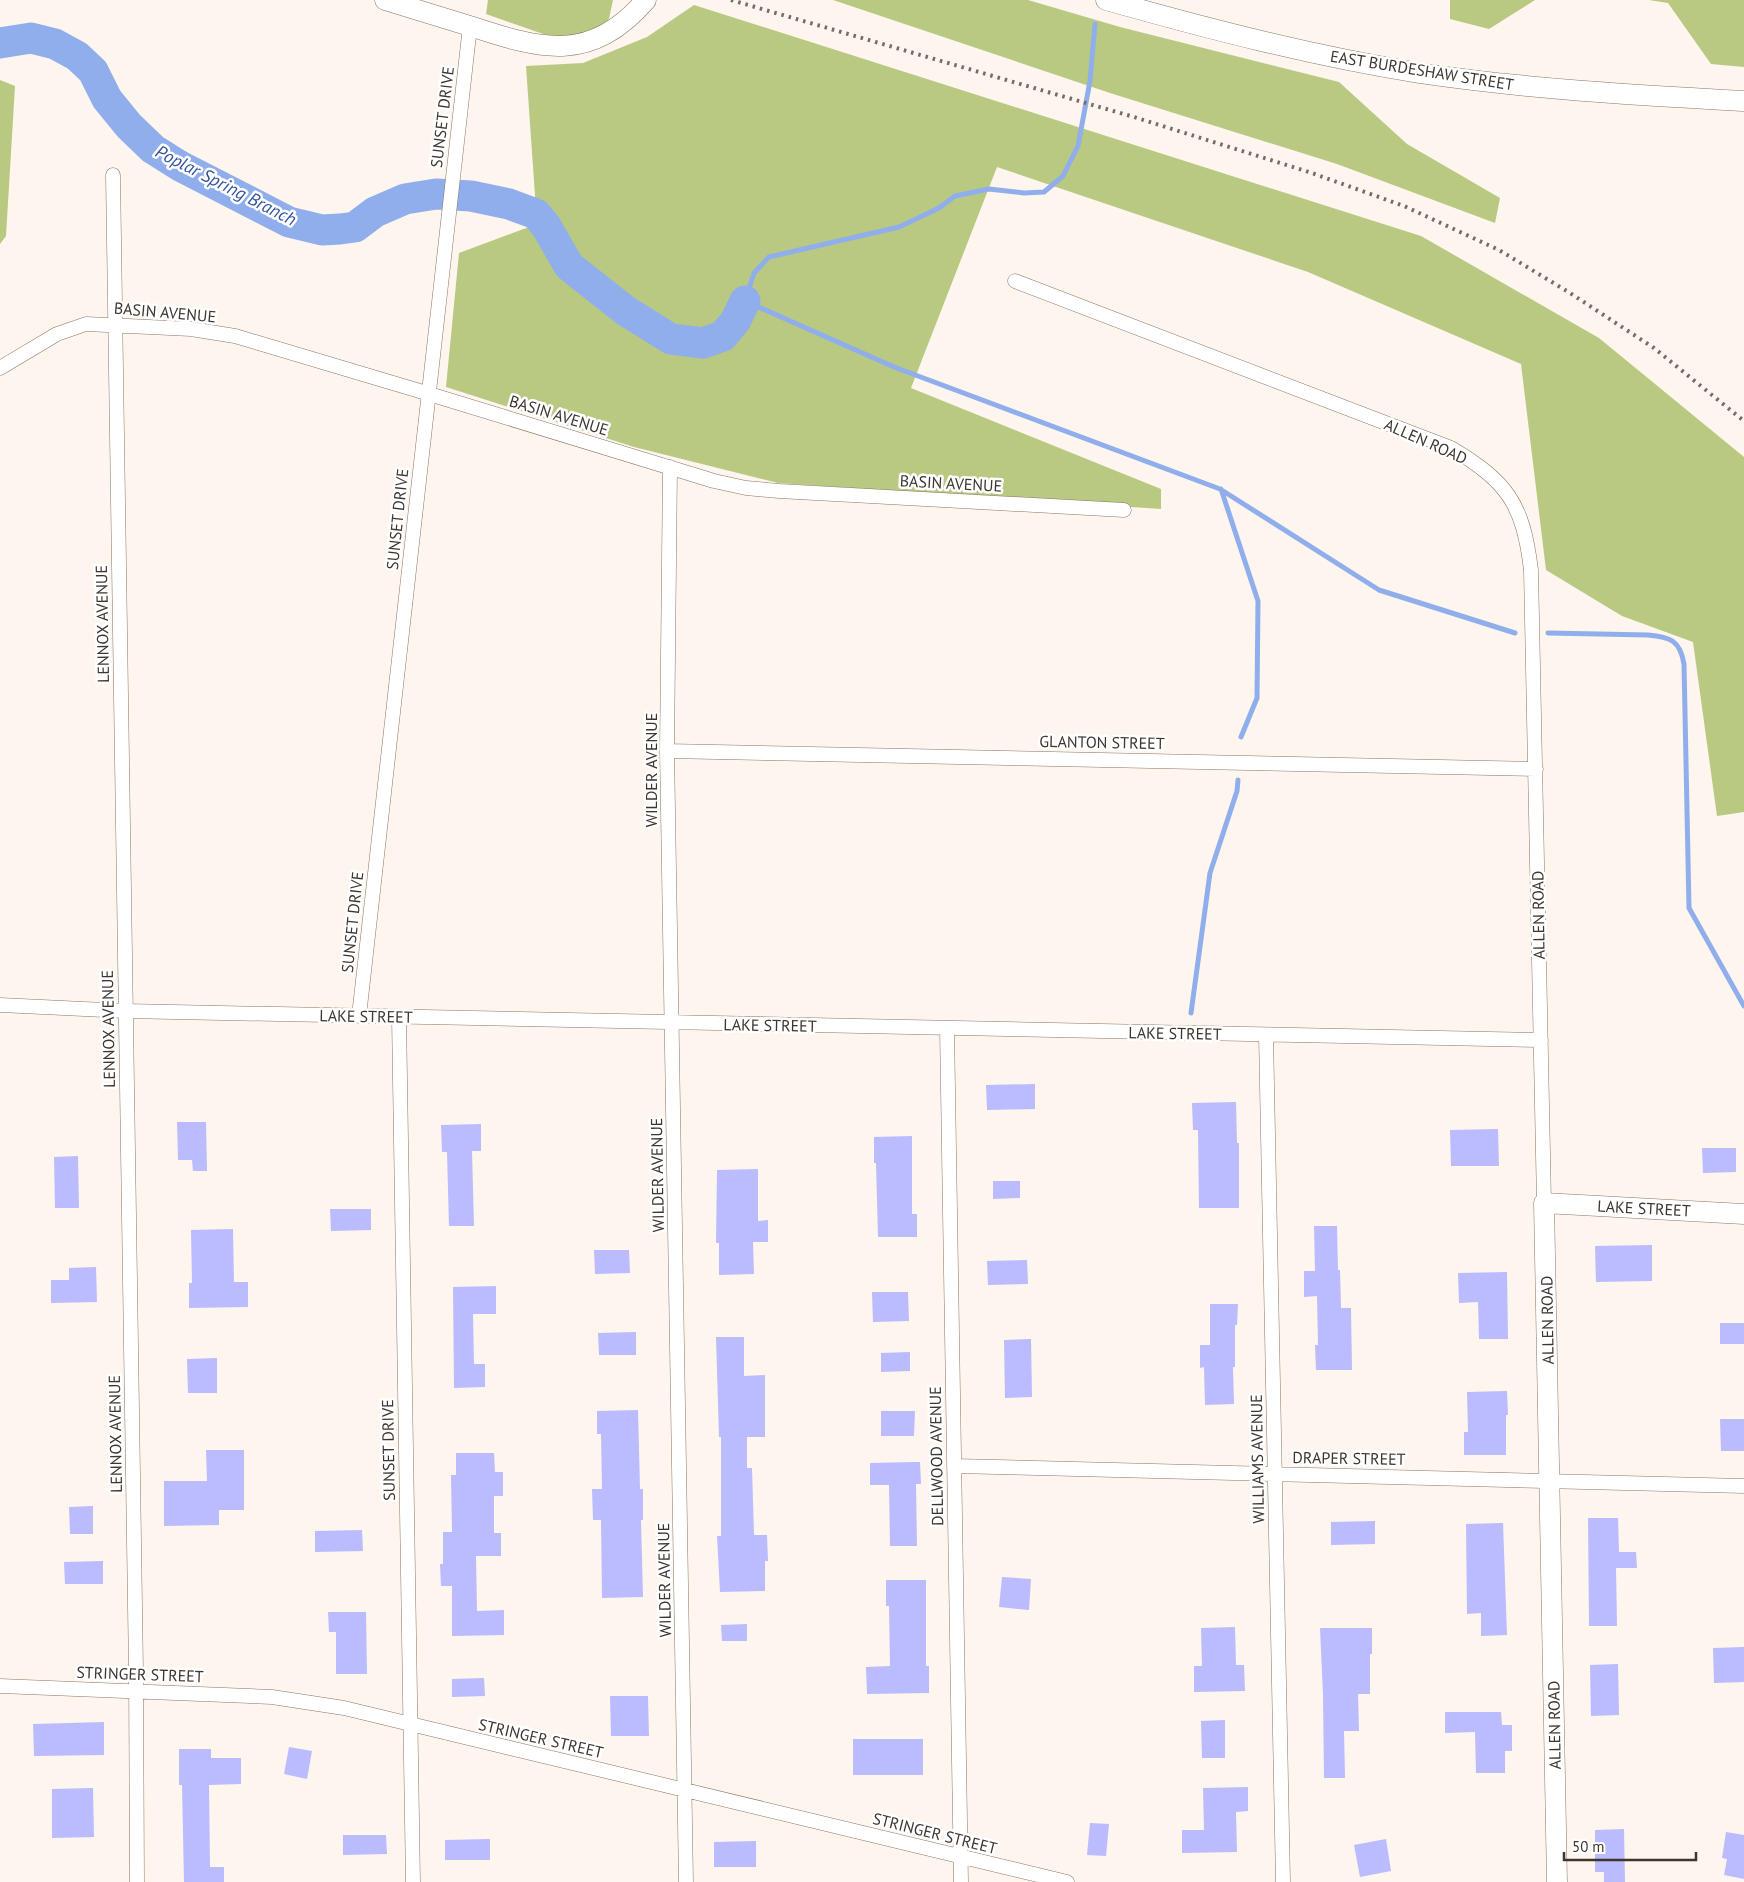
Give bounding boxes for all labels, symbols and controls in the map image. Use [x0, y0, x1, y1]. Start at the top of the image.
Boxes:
street label: EAST BURDESHAW STREET [1329, 46, 1515, 94]
street label: SUNSET DRIVE [426, 65, 458, 169]
water label: Poplar Spring Branch [152, 140, 300, 230]
street label: BASIN AVENUE [113, 298, 217, 326]
street label: BASIN AVENUE [507, 390, 611, 440]
street label: ALLEN ROAD [1381, 414, 1471, 468]
street label: SUNSET DRIVE [382, 467, 412, 571]
street label: BASIN AVENUE [899, 470, 1003, 496]
street label: LENNOX AVENUE [91, 565, 113, 683]
street label: WILDER AVENUE [641, 713, 661, 827]
street label: GLANTON STREET [1039, 731, 1165, 753]
street label: SUNSET DRIVE [337, 870, 367, 974]
street label: ALLEN ROAD [1527, 870, 1549, 960]
street label: LENNOX AVENUE [97, 970, 119, 1088]
street label: LAKE STREET [319, 1005, 413, 1027]
street label: LAKE STREET [723, 1014, 817, 1036]
street label: LAKE STREET [1128, 1022, 1222, 1044]
street label: WILDER AVENUE [646, 1118, 668, 1232]
street label: LAKE STREET [1597, 1196, 1691, 1220]
street label: ALLEN ROAD [1536, 1275, 1558, 1365]
street label: LENNOX AVENUE [104, 1375, 126, 1493]
street label: DELLWOOD AVENUE [925, 1386, 947, 1526]
street label: WILLIAMS AVENUE [1246, 1394, 1268, 1524]
street label: SUNSET DRIVE [377, 1399, 399, 1501]
street label: DRAPER STREET [1292, 1447, 1406, 1469]
street label: WILDER AVENUE [653, 1523, 675, 1637]
street label: STRINGER STREET [76, 1662, 204, 1686]
street label: ALLEN ROAD [1543, 1680, 1565, 1770]
street label: STRINGER STREET [477, 1714, 605, 1762]
street label: STRINGER STREET [871, 1808, 999, 1858]
scale bar [1564, 1830, 1696, 1862]
text: 50 m [1572, 1837, 1605, 1856]

